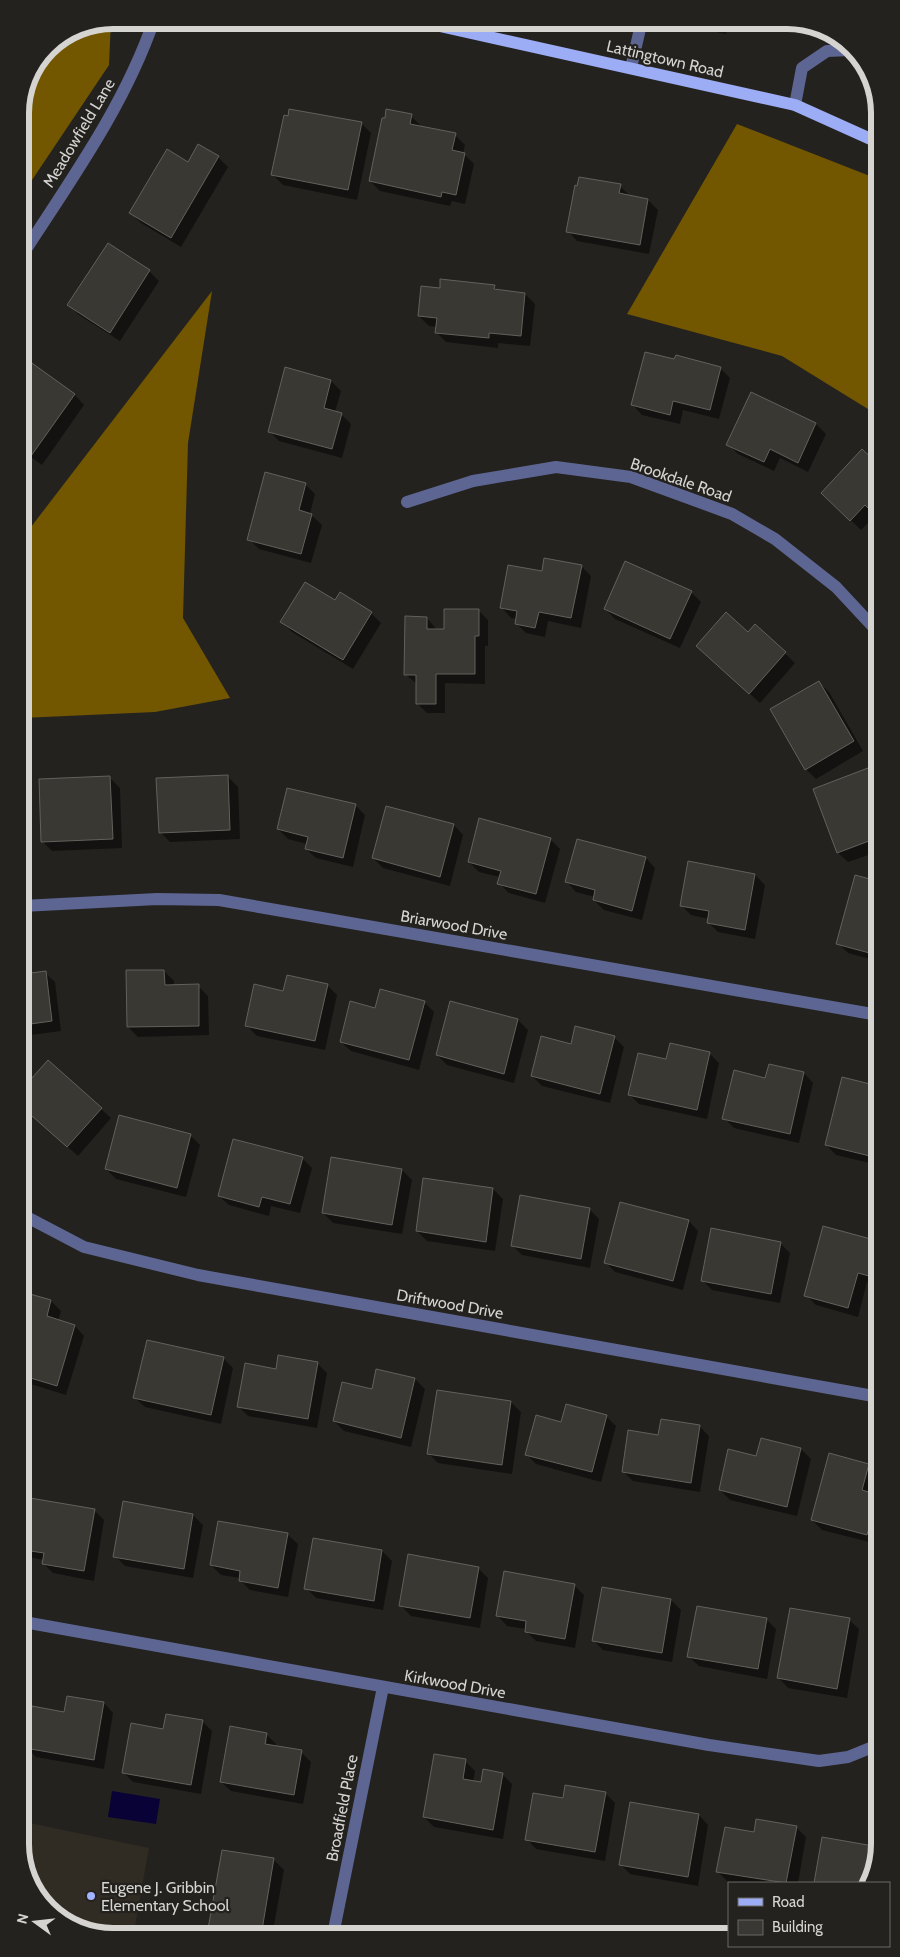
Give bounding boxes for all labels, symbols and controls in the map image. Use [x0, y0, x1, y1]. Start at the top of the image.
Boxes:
street label: Lattingtown Road [605, 36, 725, 82]
street label: Meadowfield Lane [39, 75, 119, 191]
street label: Brookdale Road [628, 454, 734, 506]
street label: Briarwood Drive [399, 906, 509, 944]
street label: Driftwood Drive [395, 1285, 505, 1323]
street label: Kirkwood Drive [403, 1666, 507, 1702]
street label: Broadfield Place [322, 1753, 362, 1863]
place label: Eugene J. Gribbin Elementary School [101, 1878, 229, 1915]
legend [728, 1882, 890, 1947]
marker: Eugene J. Gribbin Elementary School [85, 1890, 97, 1902]
text: Road [772, 1893, 805, 1911]
north arrow [10, 1897, 60, 1947]
text: N [12, 1912, 32, 1926]
text: Building [772, 1918, 823, 1936]

